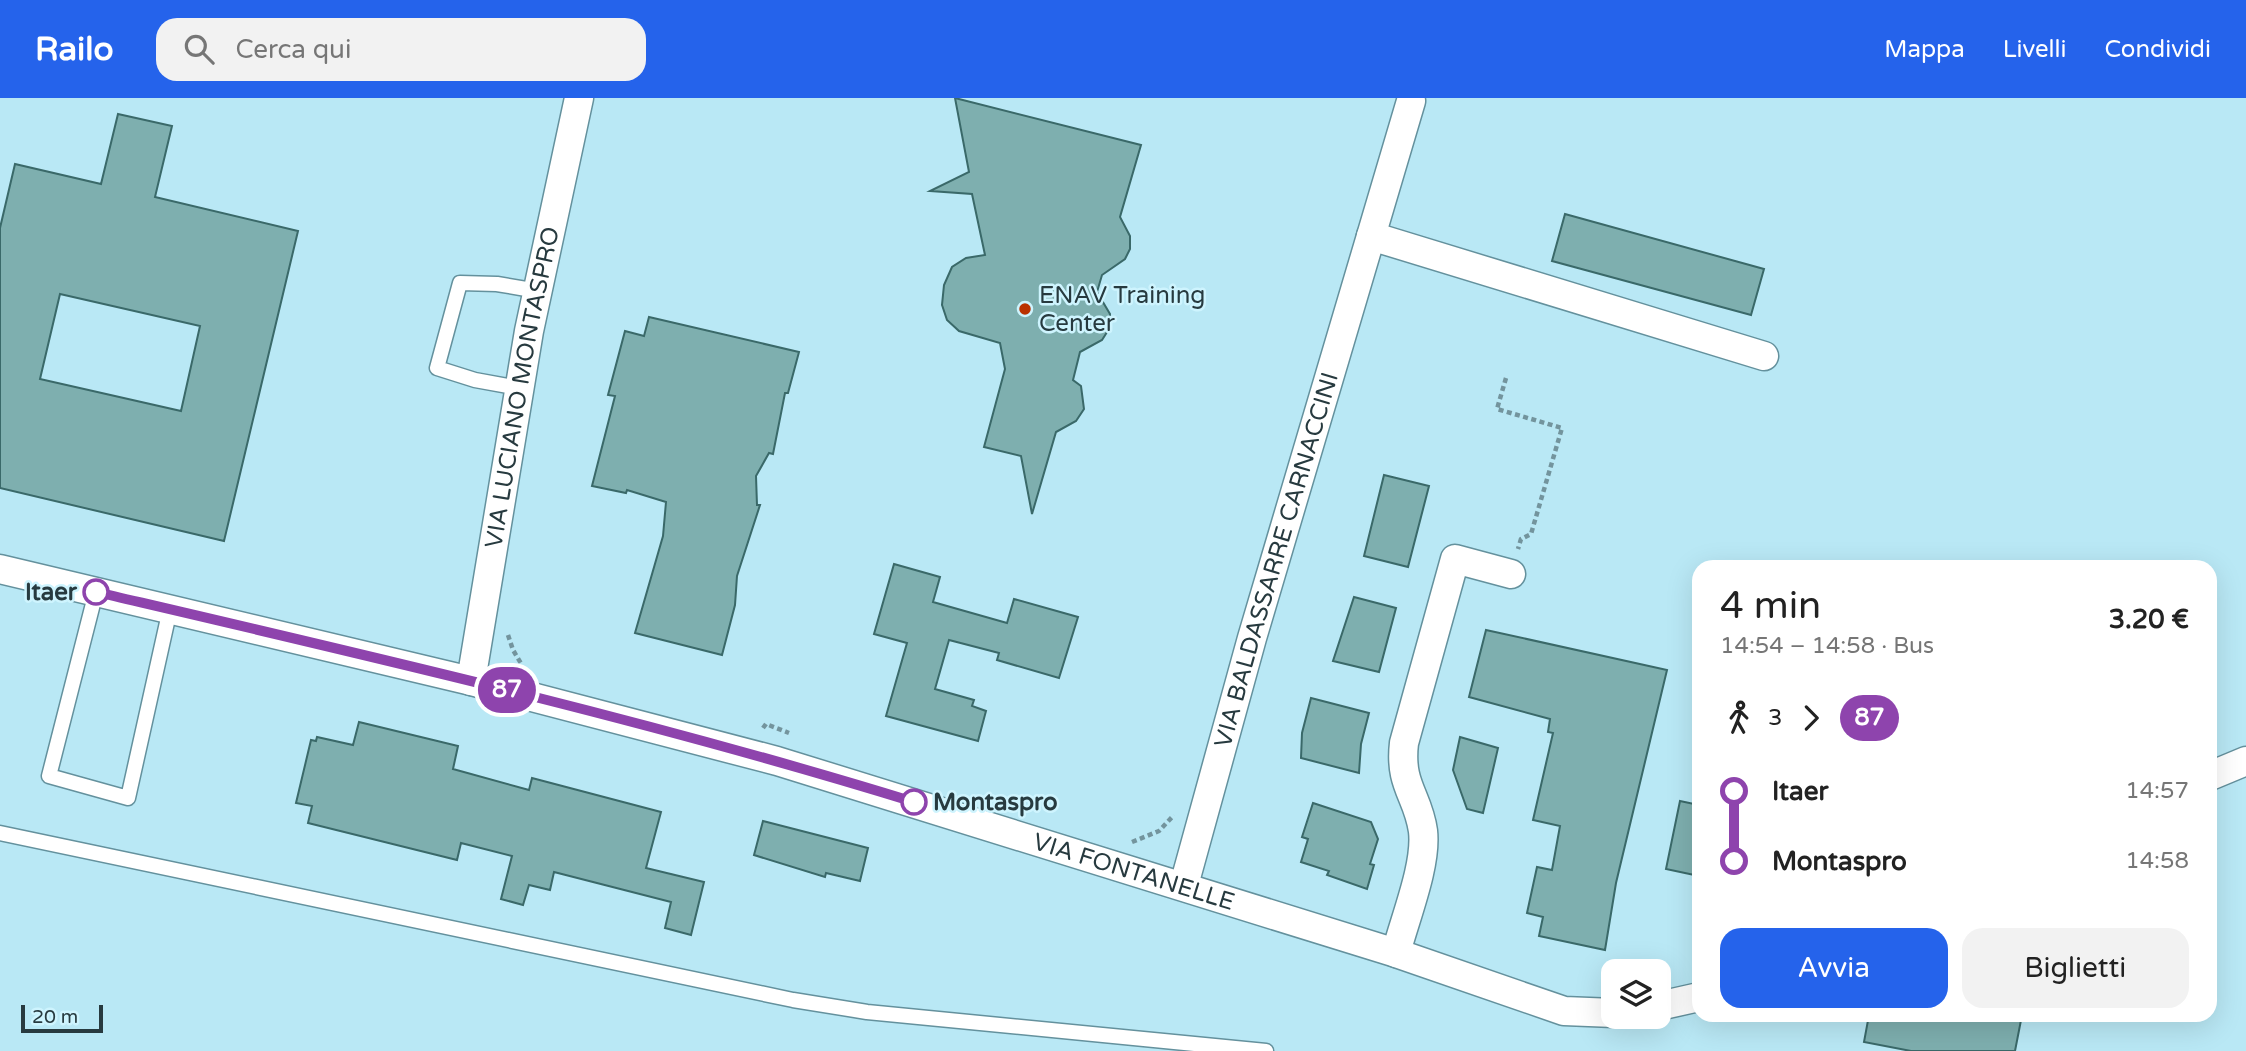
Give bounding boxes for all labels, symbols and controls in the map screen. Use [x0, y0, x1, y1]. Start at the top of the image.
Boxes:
search box [156, 18, 646, 81]
text: Railo [35, 30, 114, 69]
icon: search [180, 30, 218, 68]
text: Cerca qui [236, 34, 351, 65]
text: Mappa [1884, 35, 1965, 64]
text: Livelli [2003, 35, 2067, 64]
text: Condividi [2105, 35, 2211, 64]
street label: VIA LUCIANO MONTASPRO [479, 224, 566, 550]
place label: ENAV Training Center [1039, 281, 1206, 338]
marker: ENAV Training Center [1017, 301, 1033, 317]
street label: VIA BALDASSARRE CARNACCINI [1209, 369, 1345, 751]
place label: Itaer [25, 578, 78, 607]
marker: Itaer [83, 579, 109, 605]
text: 4 min [1720, 583, 1821, 629]
text: 3.20 € [2109, 604, 2189, 635]
text: 14:54 – 14:58 · Bus [1720, 632, 1934, 660]
line badge: 87 [476, 667, 538, 713]
text: 87 [492, 675, 522, 704]
icon: walk [1720, 699, 1758, 737]
icon: forward [1792, 699, 1830, 737]
text: 87 [1854, 703, 1885, 732]
text: 3 [1768, 704, 1782, 732]
text: Itaer [1772, 776, 1828, 807]
text: 14:57 [2125, 777, 2189, 805]
place label: Montaspro [933, 788, 1058, 817]
marker: Montaspro [901, 789, 927, 815]
street label: VIA FONTANELLE [1029, 827, 1238, 917]
text: Montaspro [1772, 846, 1907, 877]
text: 14:58 [2125, 847, 2189, 875]
button: Avvia [1720, 928, 1948, 1008]
button: Biglietti [1962, 928, 2189, 1008]
map controls [1601, 959, 1671, 1029]
button: layers [1601, 959, 1671, 1029]
scale bar [21, 1002, 103, 1034]
text: 20 m [32, 1006, 78, 1028]

